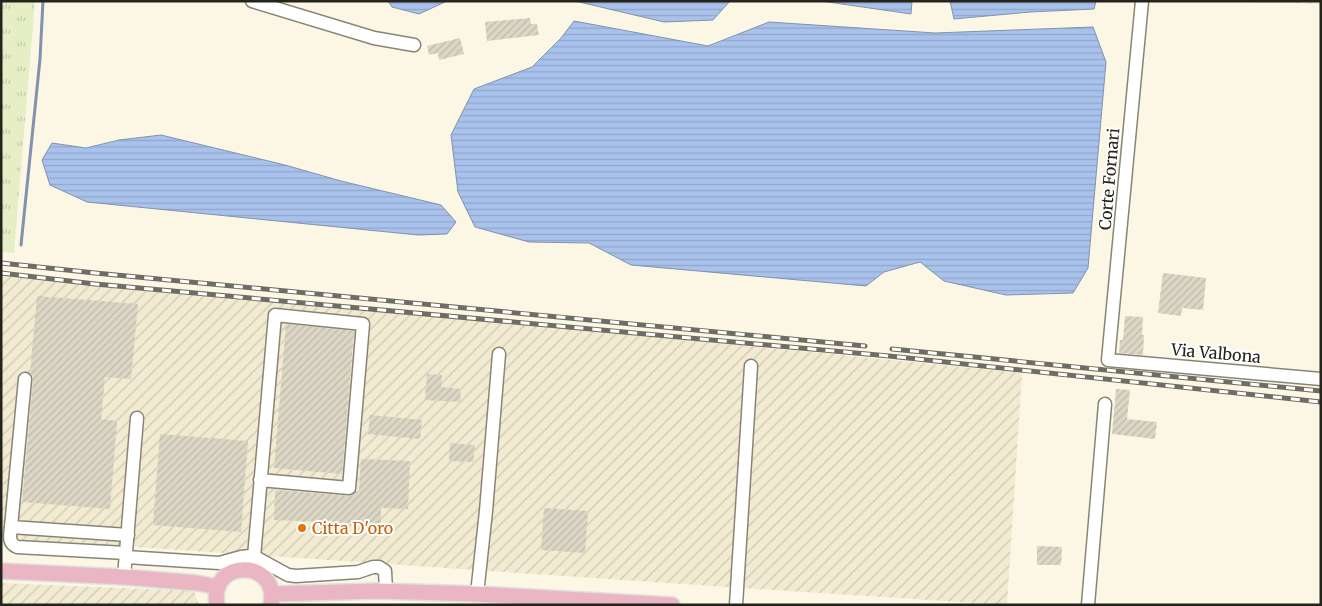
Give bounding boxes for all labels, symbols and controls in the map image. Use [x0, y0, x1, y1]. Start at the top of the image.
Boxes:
street label: Corte Fornari [1095, 127, 1123, 231]
street label: Via Valbona [1169, 339, 1262, 367]
place label: Citta D'oro [312, 518, 393, 538]
marker: Citta D'oro [296, 522, 308, 534]

